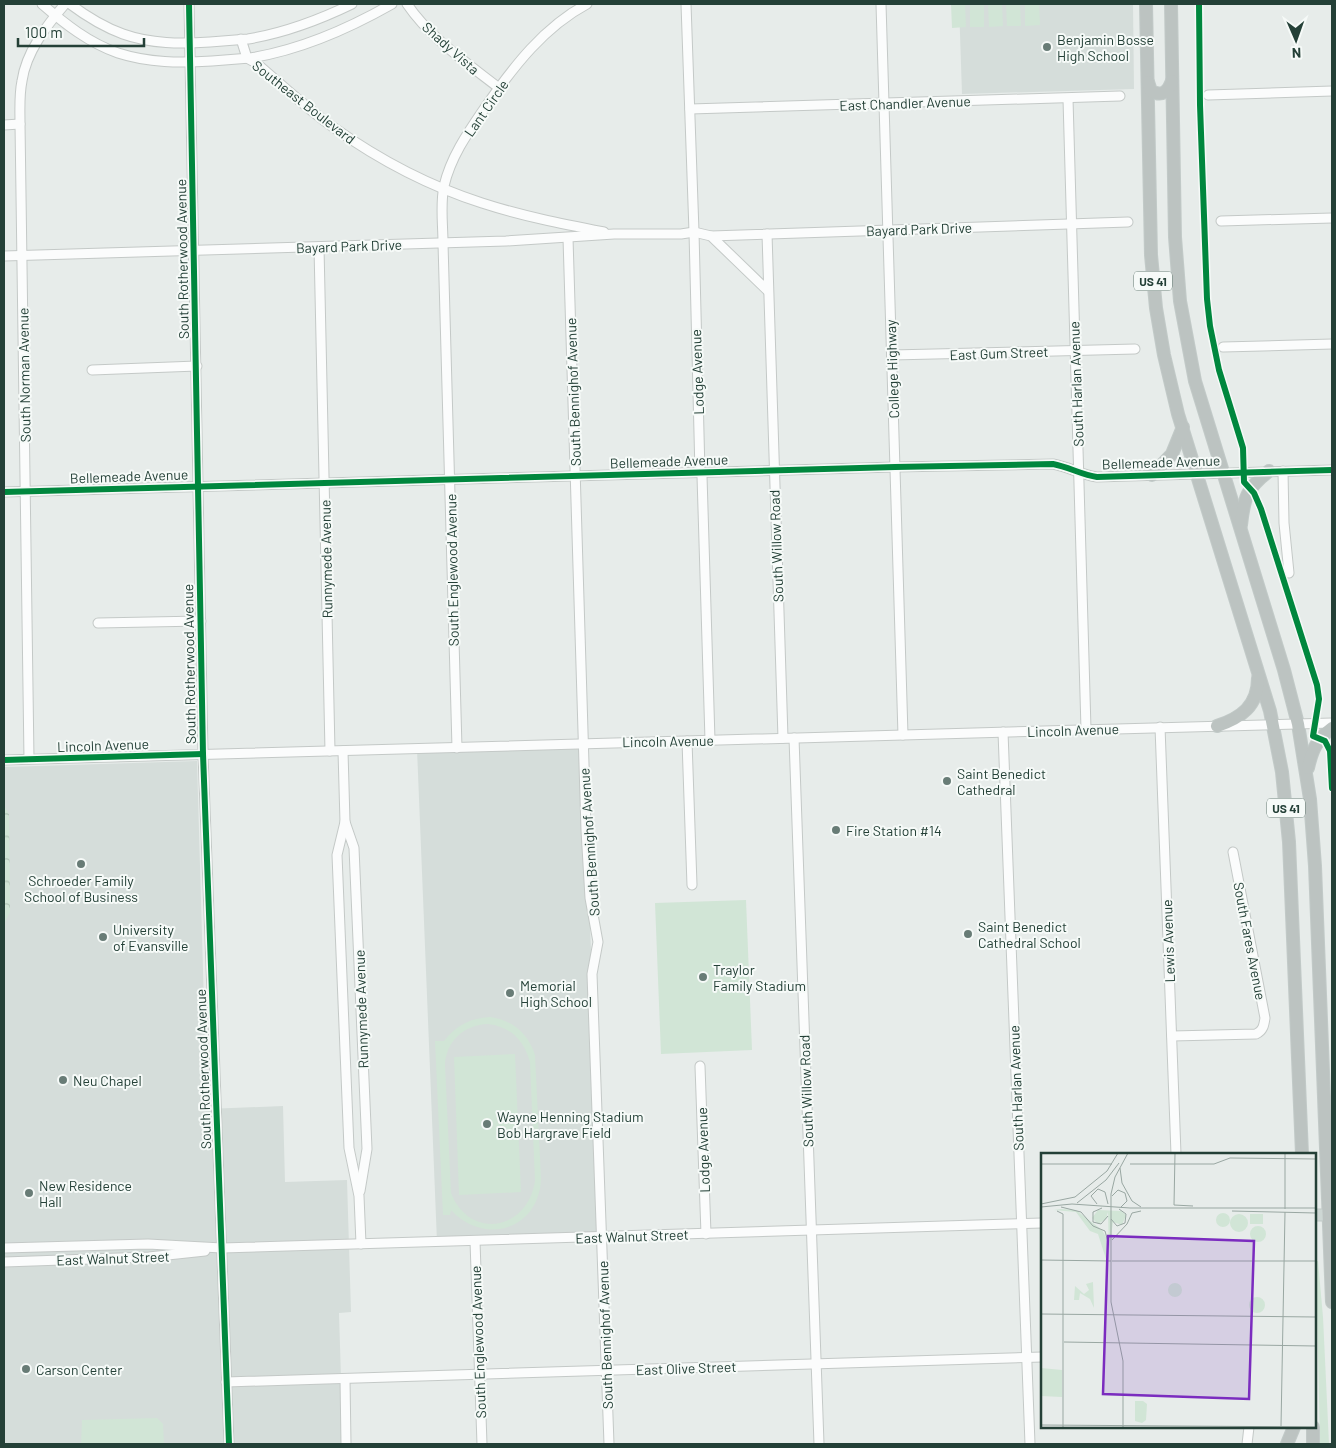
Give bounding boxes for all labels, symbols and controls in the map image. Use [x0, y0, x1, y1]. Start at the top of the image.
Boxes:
scale bar [18, 15, 144, 47]
north arrow [1271, 15, 1321, 65]
street label: Shady Vista [419, 18, 483, 78]
text: 100 m [25, 23, 63, 41]
place label: Benjamin Bosse High School [1057, 31, 1154, 64]
marker: Benjamin Bosse High School [1041, 41, 1053, 53]
text: N [1292, 45, 1301, 62]
street label: Southeast Boulevard [249, 57, 359, 147]
street label: Lant Circle [460, 76, 512, 140]
street label: East Chandler Avenue [839, 92, 971, 114]
street label: South Rotherwood Avenue [172, 179, 192, 339]
street label: Bayard Park Drive [866, 219, 972, 239]
street label: Bayard Park Drive [296, 236, 402, 256]
road number: US 41 [1134, 272, 1172, 290]
street label: South Norman Avenue [14, 308, 34, 442]
street label: South Bennighof Avenue [562, 318, 584, 466]
street label: College Highway [882, 319, 902, 419]
street label: South Harlan Avenue [1065, 321, 1087, 447]
street label: Lodge Avenue [687, 329, 707, 415]
street label: East Gum Street [949, 343, 1049, 363]
street label: Bellemeade Avenue [609, 450, 729, 472]
street label: Bellemeade Avenue [1101, 451, 1221, 473]
street label: Bellemeade Avenue [69, 465, 189, 487]
street label: South Willow Road [766, 490, 786, 602]
street label: South Englewood Avenue [442, 493, 462, 647]
street label: Runnymede Avenue [316, 499, 336, 619]
street label: South Rotherwood Avenue [179, 584, 199, 744]
street label: Lincoln Avenue [1027, 720, 1119, 740]
street label: Lincoln Avenue [622, 732, 714, 750]
street label: Lincoln Avenue [57, 735, 149, 755]
place label: Saint Benedict Cathedral [957, 765, 1046, 798]
street label: South Bennighof Avenue [575, 767, 603, 917]
marker: Saint Benedict Cathedral [941, 775, 953, 787]
road number: US 41 [1267, 798, 1305, 818]
place label: Fire Station #14 [846, 822, 942, 839]
marker: Fire Station #14 [830, 824, 842, 836]
marker: Schroeder Family School of Business [75, 858, 87, 870]
place label: Schroeder Family School of Business [24, 872, 138, 905]
street label: South Fares Avenue [1230, 881, 1270, 1001]
street label: Lewis Avenue [1158, 899, 1178, 983]
place label: Saint Benedict Cathedral School [978, 918, 1081, 951]
place label: University of Evansville [113, 921, 188, 954]
marker: Saint Benedict Cathedral School [962, 928, 974, 940]
marker: University of Evansville [97, 931, 109, 943]
street label: Runnymede Avenue [350, 949, 372, 1069]
place label: Traylor Family Stadium [713, 961, 806, 994]
marker: Traylor Family Stadium [697, 971, 709, 983]
place label: Memorial High School [520, 977, 592, 1010]
marker: Memorial High School [504, 987, 516, 999]
street label: South Rotherwood Avenue [192, 989, 214, 1149]
street label: South Harlan Avenue [1005, 1025, 1027, 1151]
street label: South Willow Road [796, 1035, 816, 1147]
place label: Neu Chapel [73, 1072, 142, 1089]
marker: Neu Chapel [57, 1074, 69, 1086]
street label: Lodge Avenue [693, 1107, 713, 1193]
place label: Wayne Henning Stadium Bob Hargrave Field [497, 1108, 644, 1141]
marker: Wayne Henning Stadium Bob Hargrave Field [481, 1118, 493, 1130]
inset map [1041, 1153, 1316, 1428]
place label: New Residence Hall [39, 1177, 132, 1210]
marker: New Residence Hall [23, 1187, 35, 1199]
street label: East Walnut Street [575, 1226, 689, 1246]
street label: East Walnut Street [56, 1248, 170, 1268]
street label: South Bennighof Avenue [594, 1261, 616, 1409]
street label: South Englewood Avenue [467, 1265, 489, 1419]
street label: East Olive Street [635, 1358, 737, 1378]
place label: Carson Center [36, 1361, 122, 1378]
marker: Carson Center [20, 1363, 32, 1375]

